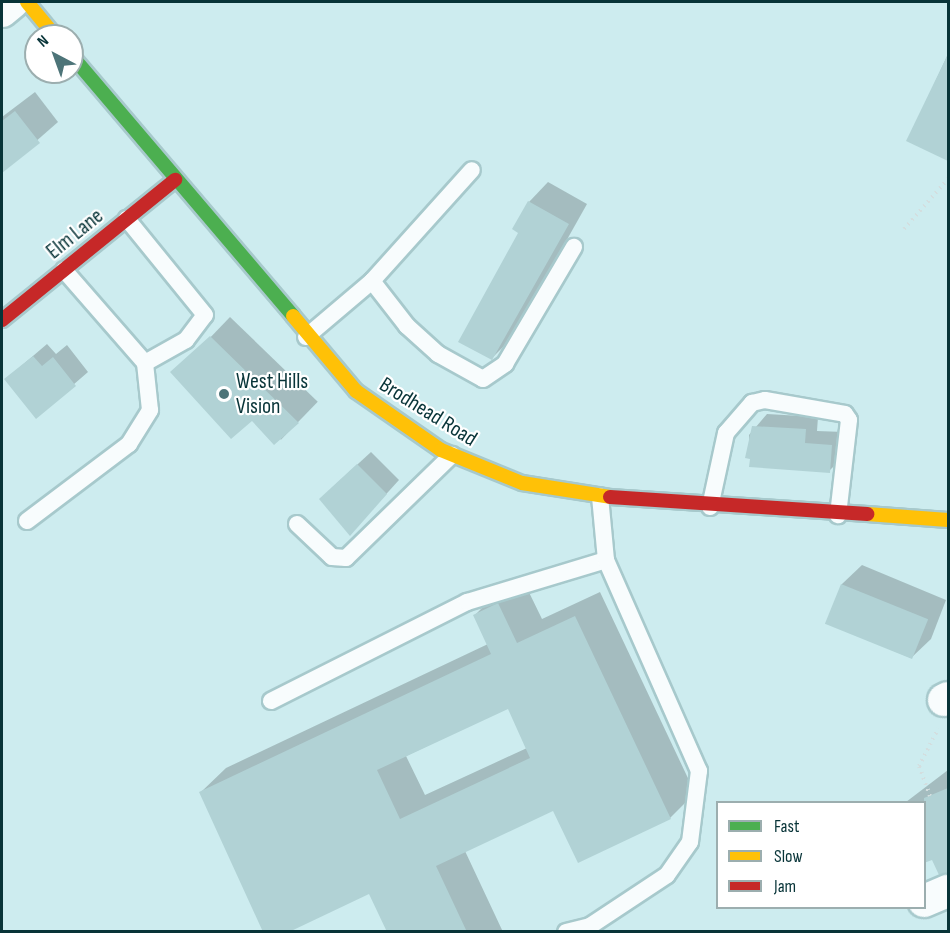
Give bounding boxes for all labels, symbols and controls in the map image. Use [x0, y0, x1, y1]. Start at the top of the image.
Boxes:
north arrow [24, 24, 84, 84]
text: N [34, 32, 53, 52]
street label: Elm Lane [41, 203, 109, 265]
place label: West Hills Vision [236, 368, 308, 420]
street label: Brodhead Road [374, 372, 482, 452]
marker: West Hills Vision [217, 387, 231, 401]
legend [716, 801, 926, 909]
text: Fast [774, 816, 799, 837]
text: Slow [774, 846, 803, 867]
text: Jam [774, 876, 796, 897]

